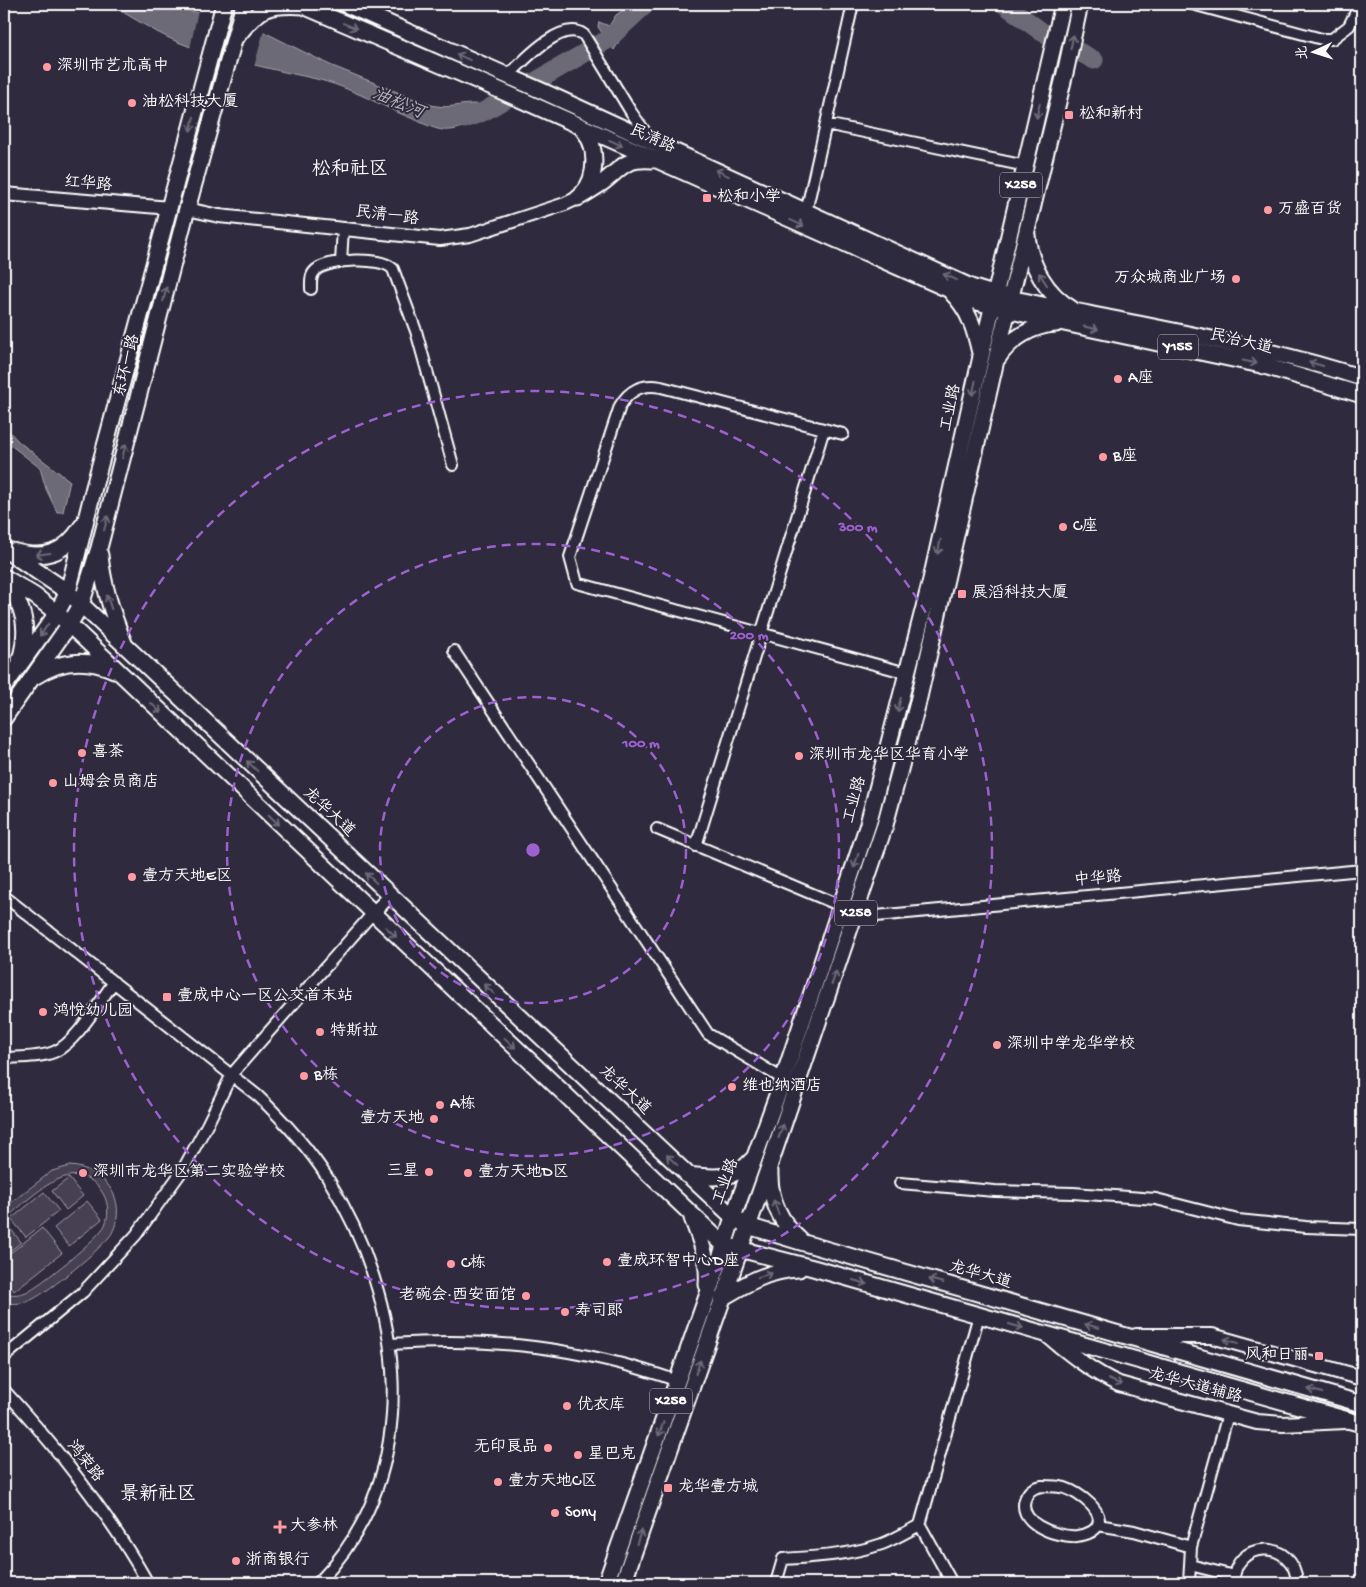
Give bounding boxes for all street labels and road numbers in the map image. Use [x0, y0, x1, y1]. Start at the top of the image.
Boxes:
street label: 民清路 [626, 120, 679, 158]
street label: 红华路 [63, 171, 113, 197]
road number: X258 [1000, 172, 1042, 198]
street label: 民清一路 [354, 202, 420, 230]
street label: 民治大道 [1208, 326, 1275, 359]
street label: 东环一路 [109, 332, 145, 399]
road number: Y155 [1158, 334, 1198, 360]
street label: 工业路 [936, 382, 966, 433]
street label: 工业路 [839, 774, 871, 826]
street label: 龙华大道 [298, 783, 359, 842]
street label: 中华路 [1073, 866, 1123, 892]
road number: X258 [835, 900, 877, 926]
street label: 龙华大道 [594, 1061, 655, 1120]
street label: 工业路 [708, 1156, 744, 1208]
street label: 龙华大道 [947, 1257, 1014, 1294]
street label: 龙华大道辅路 [1146, 1363, 1244, 1409]
road number: X258 [650, 1388, 692, 1414]
street label: 鸿荣路 [62, 1436, 108, 1487]

